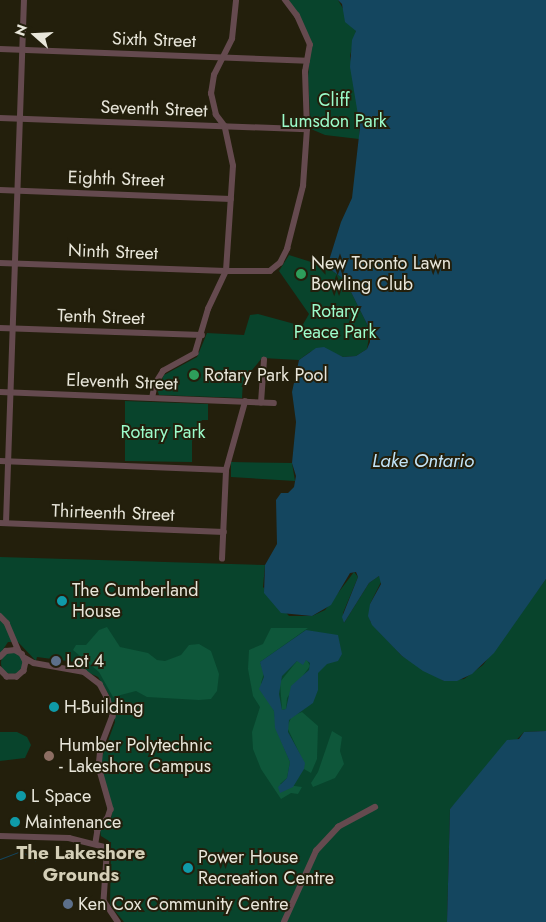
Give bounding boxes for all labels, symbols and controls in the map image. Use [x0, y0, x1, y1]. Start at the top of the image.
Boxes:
north arrow [10, 10, 60, 60]
text: N [10, 22, 32, 39]
street label: Sixth Street [112, 28, 196, 52]
park label: Cliff Lumsdon Park [281, 90, 387, 132]
street label: Seventh Street [100, 96, 208, 122]
street label: Eighth Street [67, 167, 165, 191]
street label: Ninth Street [68, 240, 158, 264]
place label: New Toronto Lawn Bowling Club [311, 253, 451, 296]
marker: New Toronto Lawn Bowling Club [295, 268, 307, 280]
park label: Rotary Peace Park [294, 301, 376, 344]
street label: Tenth Street [57, 305, 145, 329]
place label: Rotary Park Pool [204, 364, 328, 386]
street label: Eleventh Street [66, 369, 178, 395]
marker: Rotary Park Pool [188, 369, 200, 381]
park label: Rotary Park [121, 421, 205, 443]
water label: Lake Ontario [372, 450, 474, 472]
street label: Thirteenth Street [51, 500, 175, 526]
place label: The Cumberland House [72, 580, 199, 622]
marker: The Cumberland House [56, 595, 68, 607]
place label: Lot 4 [66, 650, 104, 672]
marker: Lot 4 [50, 655, 62, 667]
place label: H-Building [64, 696, 144, 718]
marker: H-Building [48, 701, 60, 713]
place label: Humber Polytechnic - Lakeshore Campus [59, 735, 212, 778]
marker: Humber Polytechnic - Lakeshore Campus [43, 750, 55, 762]
place label: L Space [31, 785, 91, 807]
marker: L Space [15, 790, 27, 802]
place label: Maintenance [25, 811, 121, 833]
marker: Maintenance [9, 816, 21, 828]
district label: The Lakeshore Grounds [17, 842, 145, 886]
place label: Power House Recreation Centre [198, 847, 334, 890]
marker: Power House Recreation Centre [182, 862, 194, 874]
place label: Ken Cox Community Centre [78, 893, 289, 915]
marker: Ken Cox Community Centre [62, 898, 74, 910]

